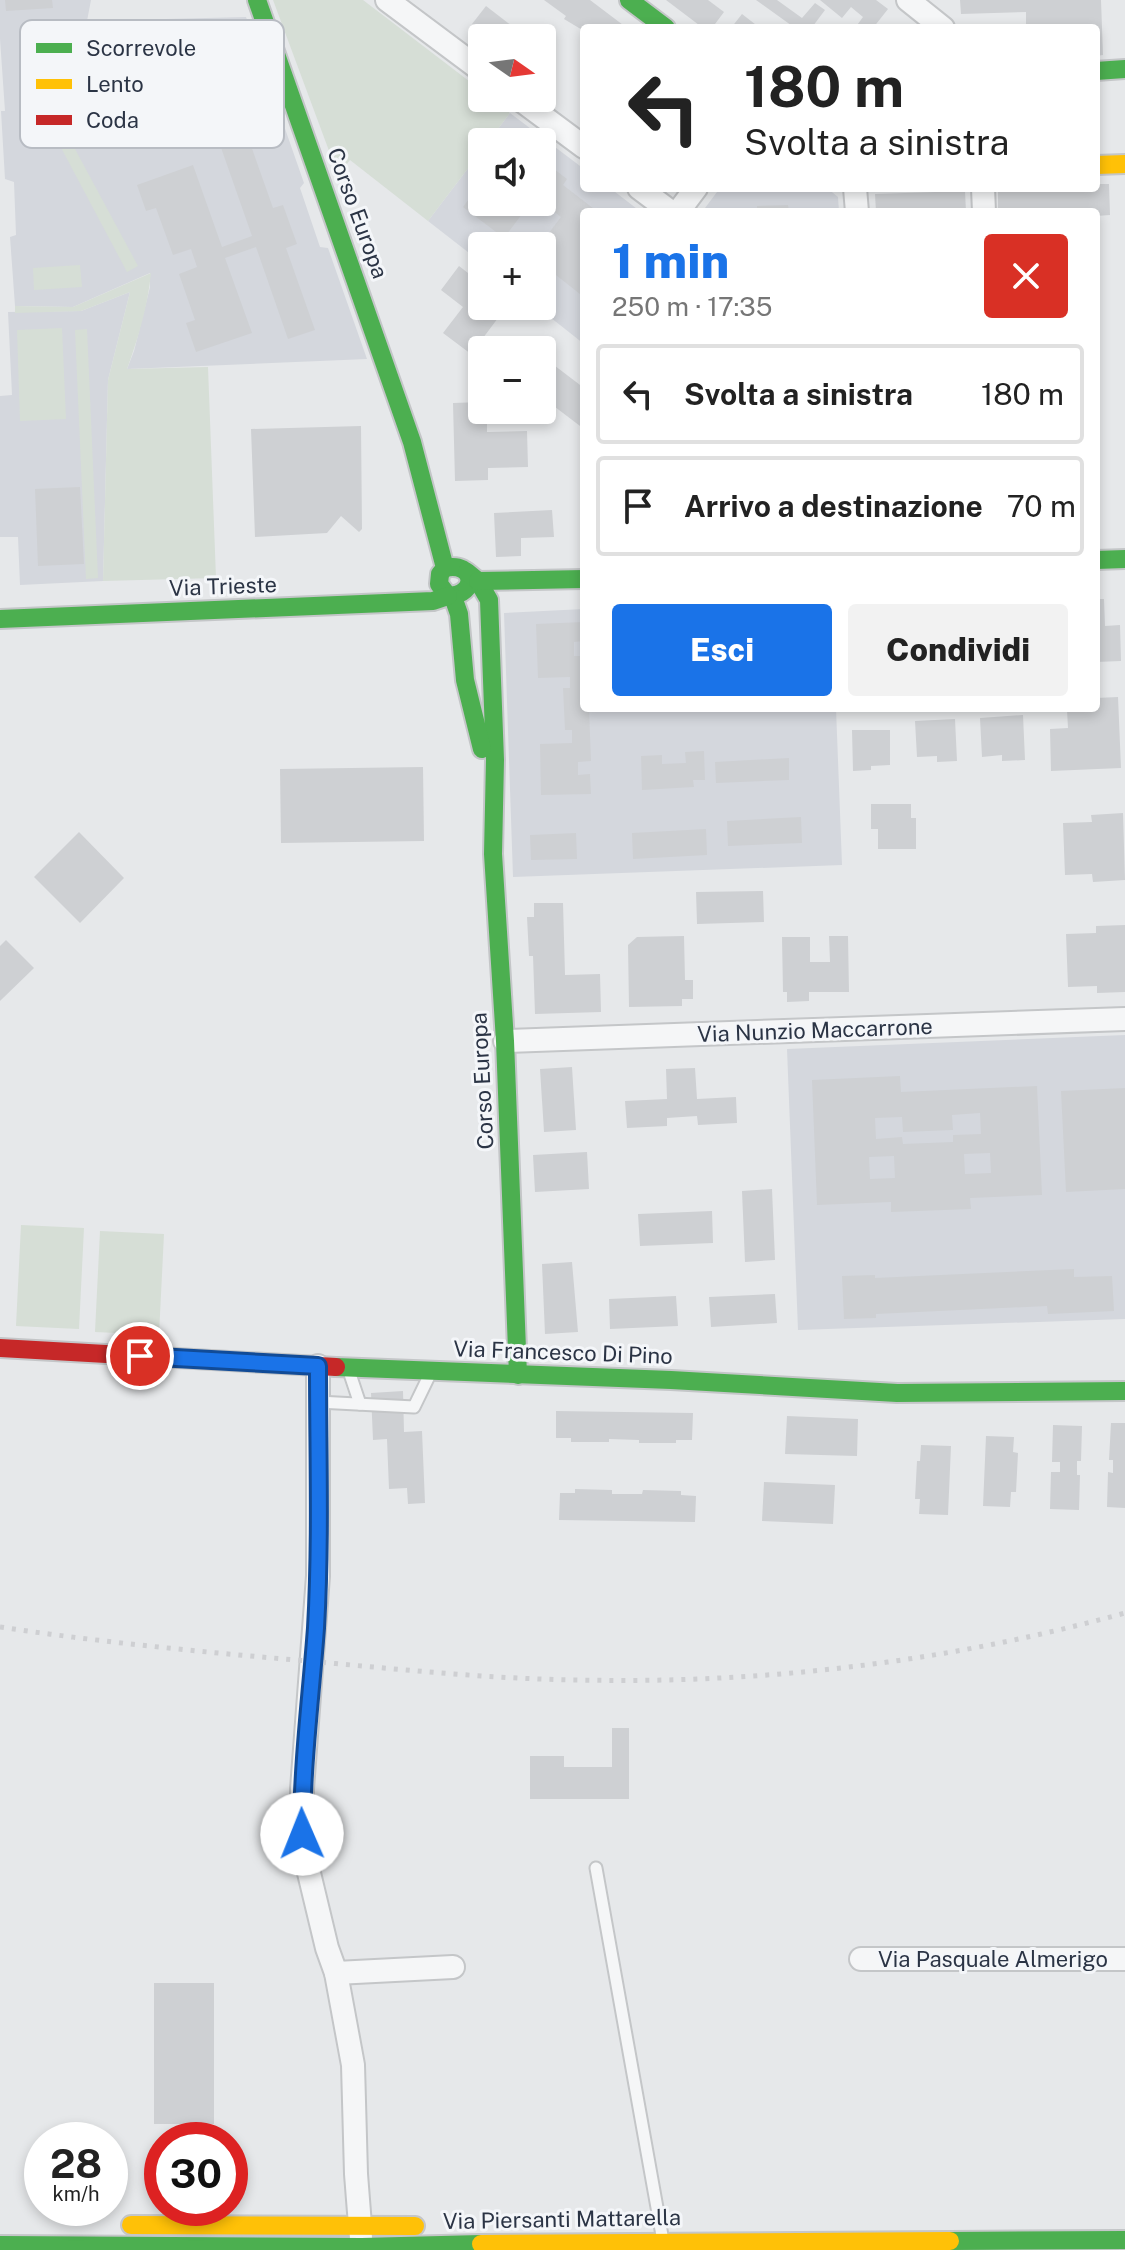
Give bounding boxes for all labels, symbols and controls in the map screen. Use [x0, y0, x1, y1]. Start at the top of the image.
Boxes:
legend [20, 20, 284, 148]
north arrow [468, 24, 556, 112]
map controls [468, 24, 556, 424]
text: Scorrevole [86, 35, 196, 61]
text: 180 m [744, 54, 904, 120]
icon: left [612, 56, 716, 160]
text: Lento [86, 71, 144, 97]
text: Coda [86, 107, 139, 133]
text: Svolta a sinistra [744, 121, 1009, 163]
button: sound [468, 128, 556, 216]
street label: Corso Europa [322, 144, 394, 282]
button: + [468, 232, 556, 320]
text: 1 min [612, 232, 729, 289]
button: close [984, 234, 1068, 318]
text: 250 m · 17:35 [612, 291, 772, 322]
button: − [468, 336, 556, 424]
icon: left [616, 372, 660, 416]
text: Svolta a sinistra [684, 376, 913, 412]
text: 180 m [981, 376, 1064, 412]
icon: arrive [616, 484, 660, 528]
text: Arrivo a destinazione [684, 488, 983, 524]
text: 70 m [1007, 488, 1076, 524]
street label: Via Trieste [169, 571, 277, 601]
button: Esci [612, 604, 832, 696]
button: Condividi [848, 604, 1068, 696]
street label: Corso Europa [465, 1012, 499, 1150]
street label: Via Nunzio Maccarrone [697, 1013, 933, 1047]
pin [106, 1322, 174, 1390]
icon: arrive [118, 1334, 162, 1378]
street label: Via Francesco Di Pino [453, 1335, 673, 1369]
position arrow [260, 1792, 344, 1876]
street label: Via Pasquale Almerigo [878, 1946, 1108, 1972]
speed limit sign: 30 [144, 2122, 248, 2226]
text: 28 [50, 2140, 102, 2187]
text: km/h [52, 2182, 100, 2206]
street label: Via Piersanti Mattarella [443, 2204, 681, 2234]

